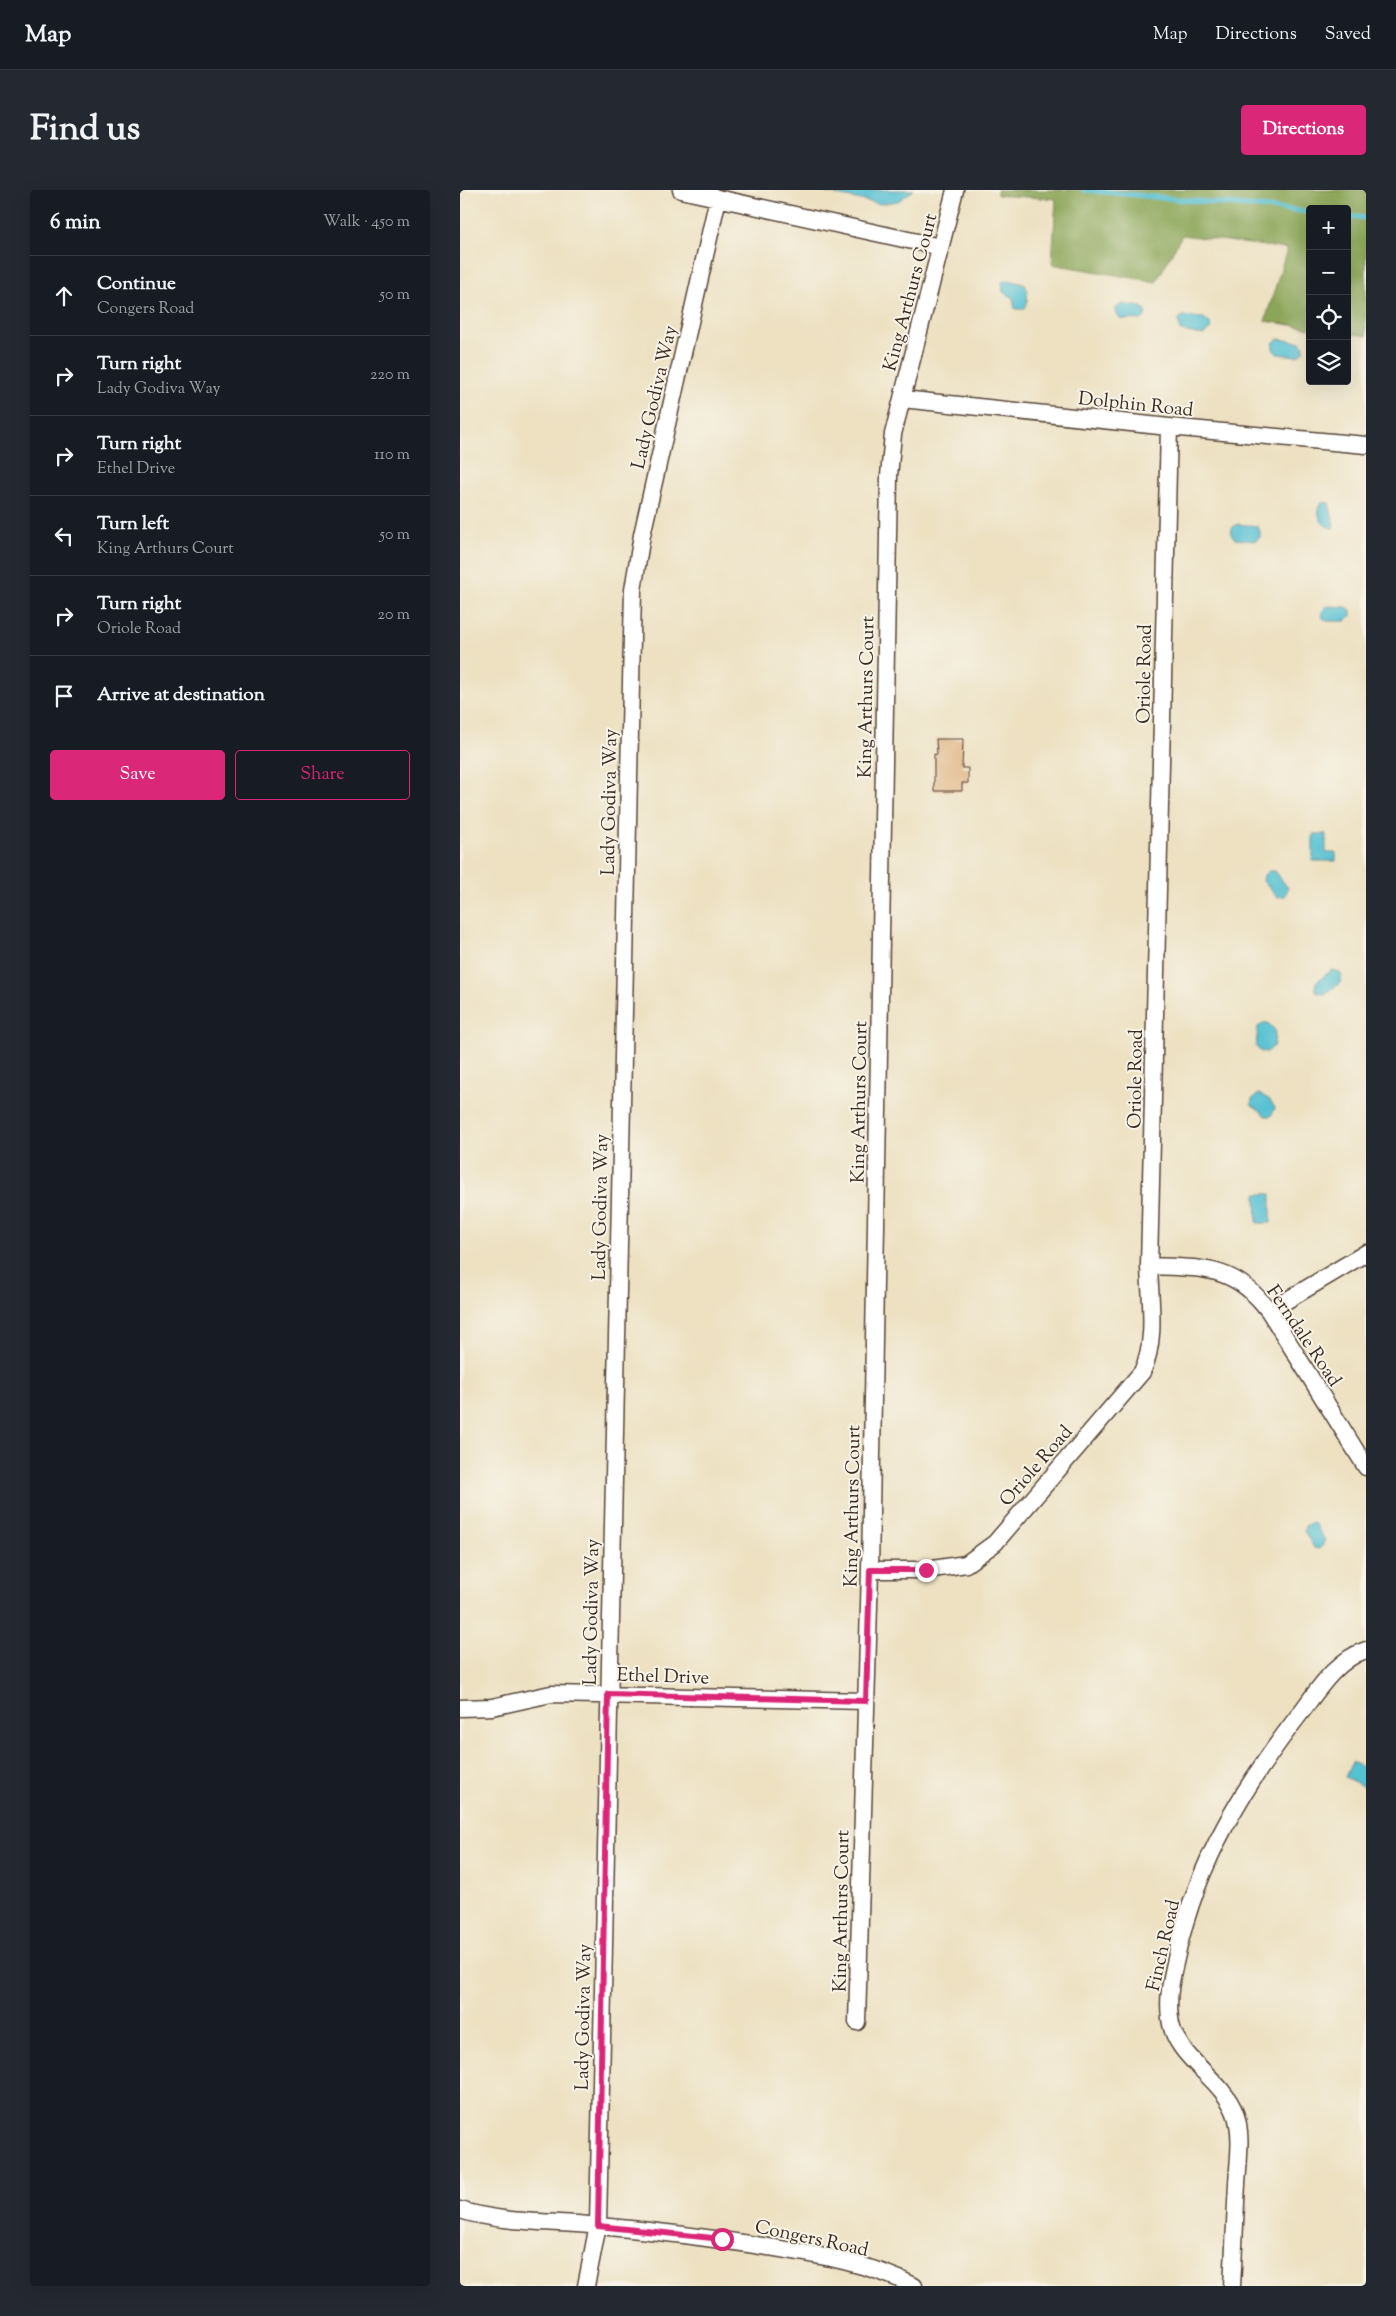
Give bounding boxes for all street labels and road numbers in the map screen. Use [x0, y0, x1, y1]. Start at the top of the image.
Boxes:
street label: King Arthurs Court [877, 210, 946, 375]
street label: Lady Godiva Way [626, 323, 685, 472]
street label: Dolphin Road [1077, 386, 1195, 425]
street label: King Arthurs Court [853, 615, 882, 779]
street label: Oriole Road [1131, 624, 1160, 724]
street label: Lady Godiva Way [596, 728, 625, 876]
street label: King Arthurs Court [846, 1020, 875, 1184]
street label: Oriole Road [1122, 1029, 1151, 1129]
street label: Lady Godiva Way [587, 1133, 616, 1281]
street label: Ferndale Road [1259, 1280, 1347, 1393]
street label: Oriole Road [994, 1420, 1080, 1513]
street label: King Arthurs Court [839, 1424, 868, 1588]
street label: Lady Godiva Way [578, 1538, 607, 1686]
street label: Ethel Drive [616, 1662, 710, 1693]
street label: King Arthurs Court [828, 1829, 857, 1993]
street label: Finch Road [1141, 1897, 1188, 1994]
street label: Lady Godiva Way [570, 1943, 599, 2091]
street label: Congers Road [752, 2214, 871, 2265]

